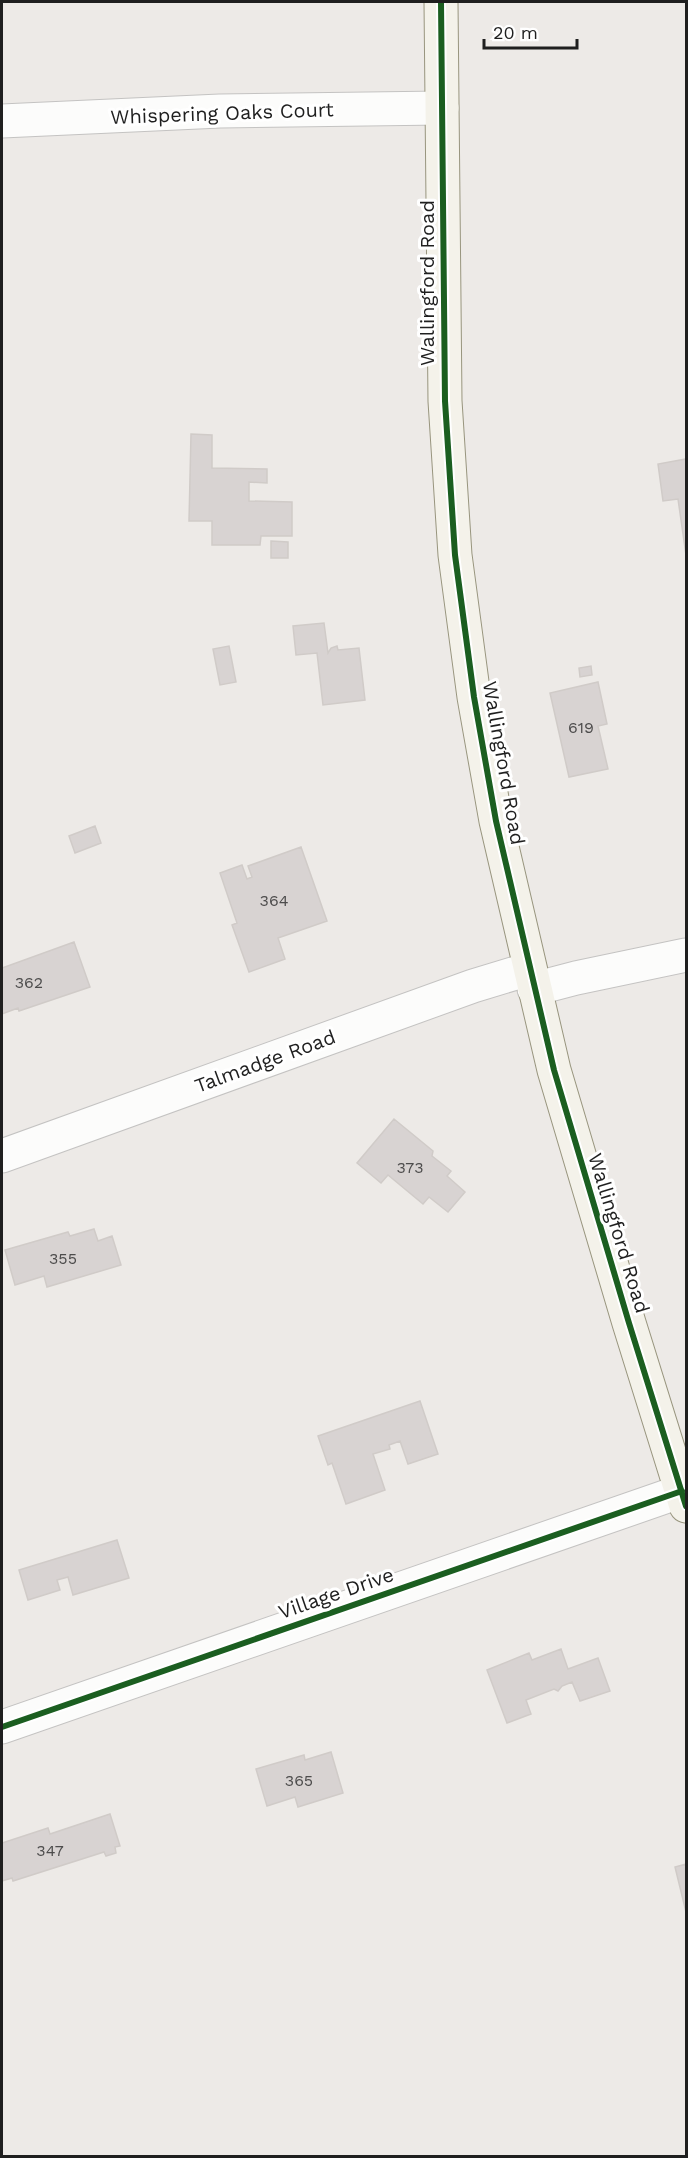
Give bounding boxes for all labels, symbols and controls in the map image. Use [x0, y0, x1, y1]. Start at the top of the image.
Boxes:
scale bar [484, 12, 577, 50]
text: 20 m [493, 22, 538, 43]
street label: Whispering Oaks Court [110, 97, 335, 129]
street label: Wallingford Road [415, 200, 439, 366]
street label: Wallingford Road [478, 679, 530, 847]
house number: 619 [568, 718, 594, 737]
house number: 364 [260, 891, 289, 910]
house number: 362 [15, 973, 43, 992]
street label: Talmadge Road [191, 1024, 339, 1098]
street label: Wallingford Road [583, 1150, 655, 1316]
house number: 373 [397, 1158, 424, 1177]
house number: 355 [49, 1249, 77, 1268]
street label: Village Drive [275, 1562, 397, 1624]
house number: 365 [285, 1771, 313, 1790]
house number: 347 [36, 1841, 64, 1860]

